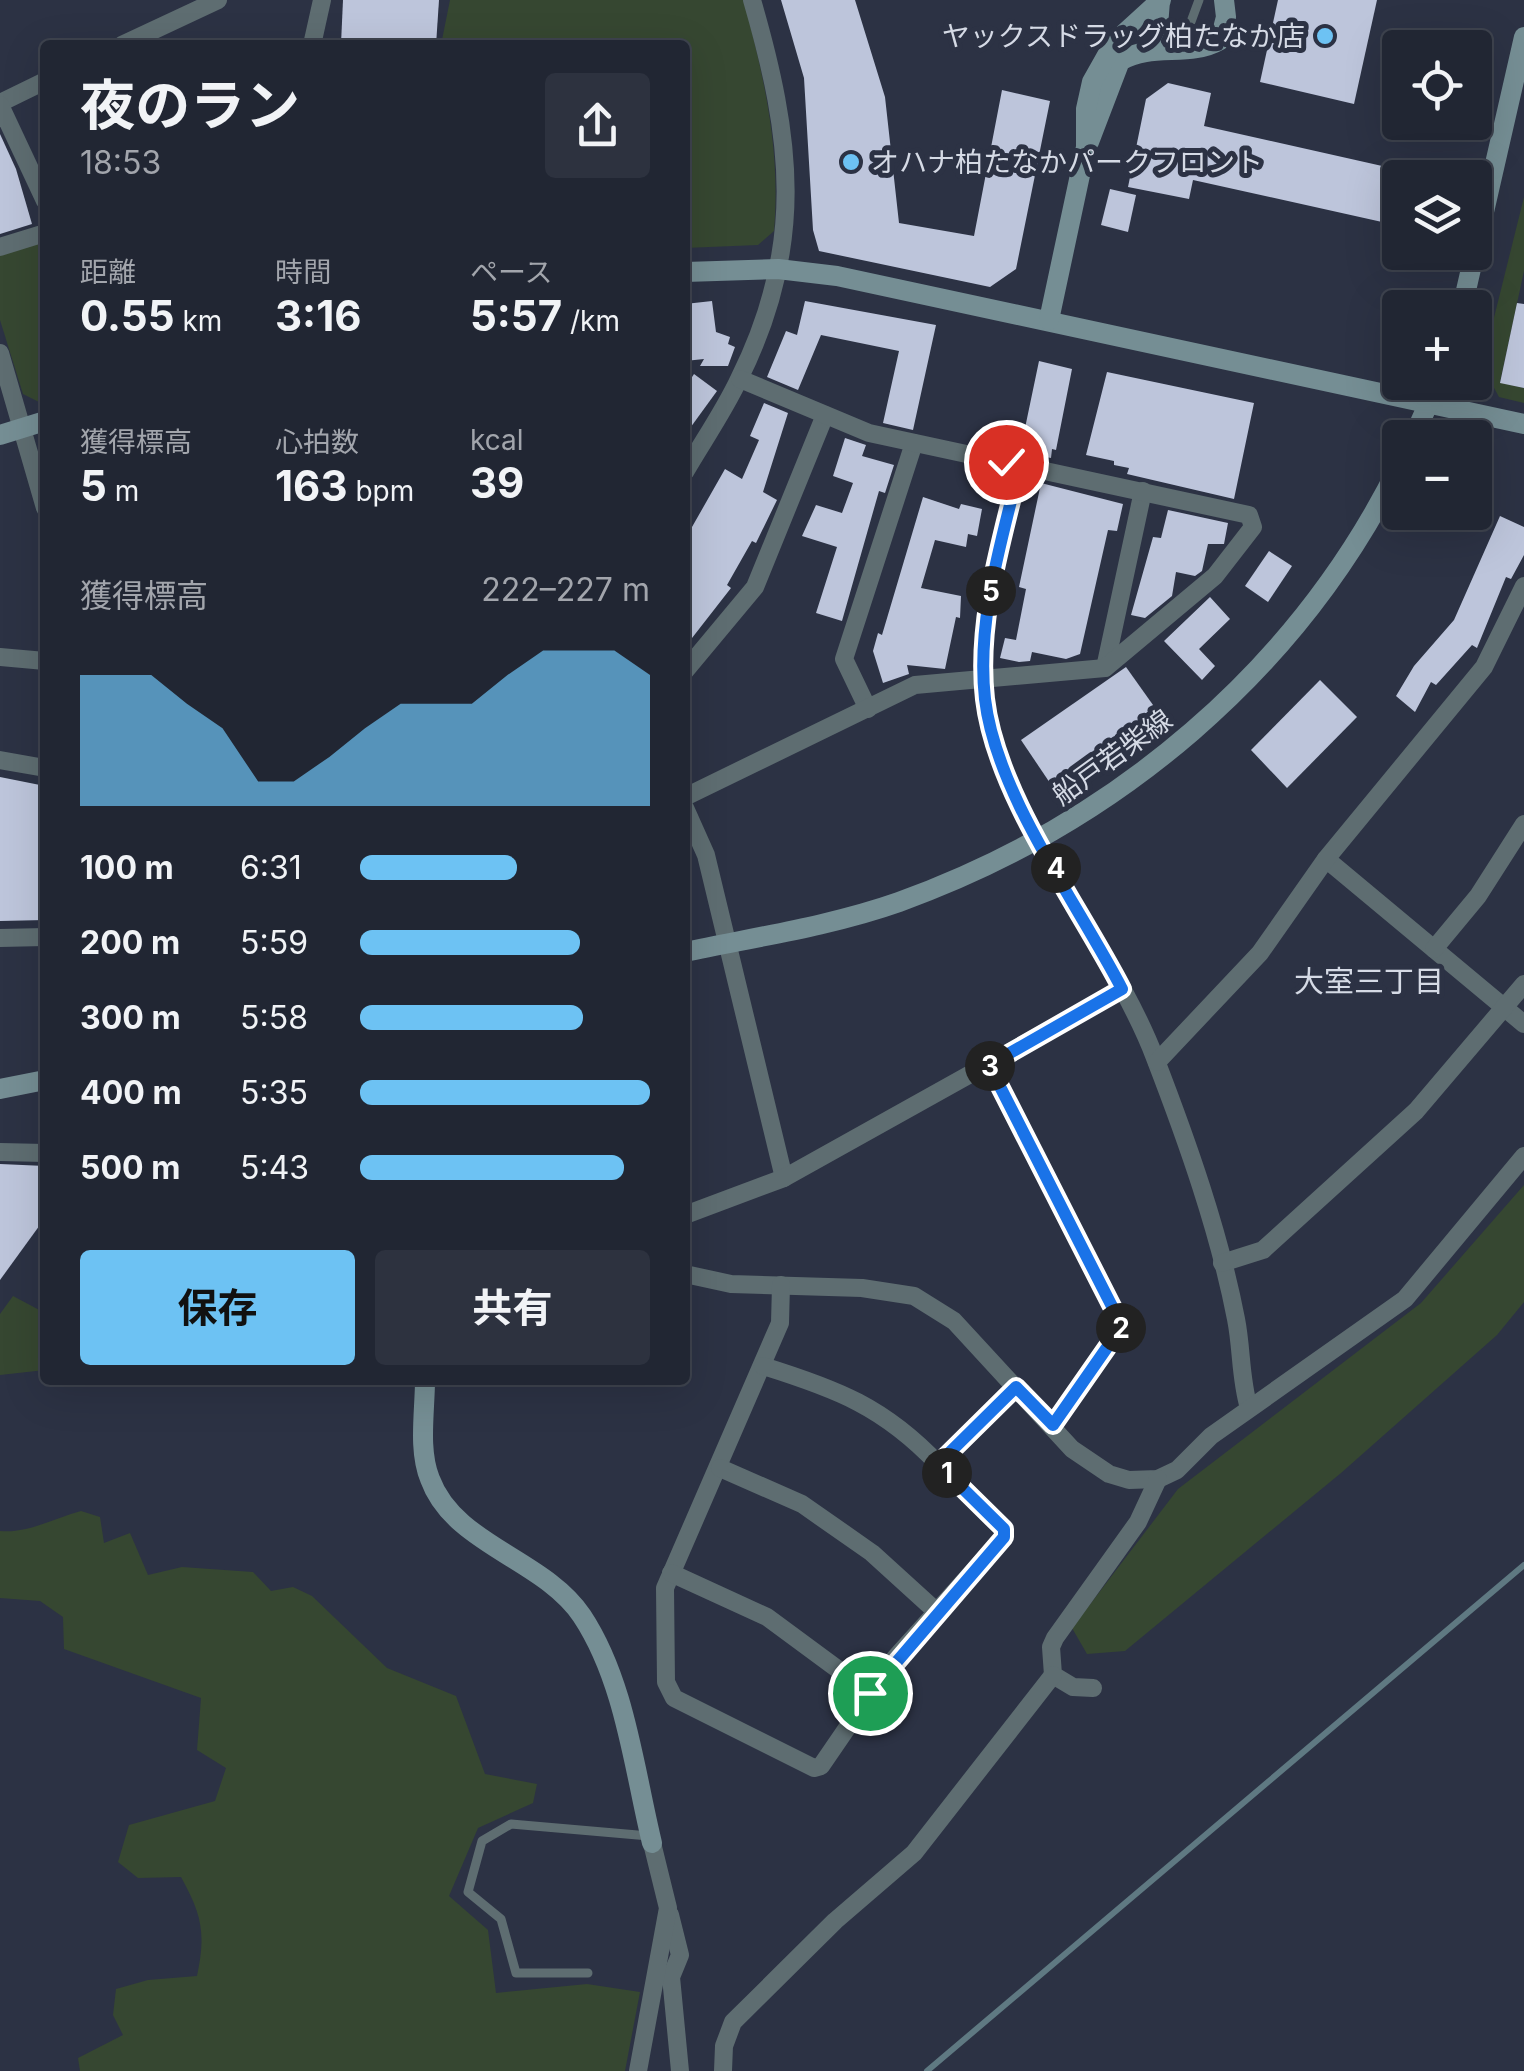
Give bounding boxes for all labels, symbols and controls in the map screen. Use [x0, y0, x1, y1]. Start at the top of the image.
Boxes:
place label: ヤックスドラッグ柏たなか店 [942, 19, 1305, 53]
marker: ヤックスドラッグ柏たなか店 [1314, 25, 1336, 47]
map controls [1382, 30, 1492, 530]
button: locate [1382, 30, 1492, 140]
text: 夜のラン [80, 72, 300, 138]
button: share [545, 73, 650, 178]
text: 18:53 [80, 143, 161, 182]
place label: オハナ柏たなかパークフロント [871, 145, 1263, 179]
marker: オハナ柏たなかパークフロント [840, 151, 862, 173]
button: layers [1382, 160, 1492, 270]
text: 距離 [80, 255, 136, 289]
text: 時間 [275, 255, 331, 289]
text: ペース [470, 255, 553, 289]
text: 0.55 [80, 290, 175, 341]
text: 3:16 [275, 290, 362, 341]
text: 5:57 [470, 290, 562, 341]
button: + [1382, 290, 1492, 400]
text: km [175, 304, 222, 338]
text: /km [562, 304, 620, 338]
pin [964, 420, 1049, 505]
button: − [1382, 420, 1492, 530]
text: kcal [470, 423, 524, 457]
text: 獲得標高 [80, 425, 192, 459]
text: 心拍数 [275, 425, 359, 459]
icon: check [979, 435, 1034, 490]
text: 39 [470, 457, 524, 508]
text: 5 [80, 460, 107, 511]
text: 163 [275, 460, 348, 511]
text: m [107, 474, 139, 508]
text: bpm [348, 474, 414, 508]
pin: 5 [966, 566, 1016, 616]
text: 222–227 m [481, 570, 650, 609]
text: 5 [982, 574, 1000, 608]
text: 獲得標高 [80, 576, 208, 615]
street label: 船戸若柴線 [1045, 702, 1179, 812]
pin: 4 [1031, 843, 1081, 893]
text: 100 m [80, 848, 174, 887]
text: 6:31 [240, 848, 302, 887]
text: 4 [1047, 851, 1065, 885]
text: 200 m [80, 923, 180, 962]
text: 5:59 [240, 923, 308, 962]
district label: 大室三丁目 [1294, 963, 1444, 999]
text: 300 m [80, 998, 181, 1037]
text: 5:58 [240, 998, 308, 1037]
pin: 3 [965, 1041, 1015, 1091]
text: 3 [981, 1049, 999, 1083]
text: 400 m [80, 1073, 182, 1112]
text: 5:35 [240, 1073, 308, 1112]
text: 500 m [80, 1148, 180, 1187]
text: 5:43 [240, 1148, 309, 1187]
button: 保存 [80, 1250, 355, 1365]
button: 共有 [375, 1250, 650, 1365]
pin: 2 [1096, 1303, 1146, 1353]
text: 2 [1112, 1311, 1130, 1345]
pin: 1 [922, 1448, 972, 1498]
text: 1 [941, 1456, 953, 1490]
pin [828, 1651, 913, 1736]
icon: arrive [843, 1666, 898, 1721]

